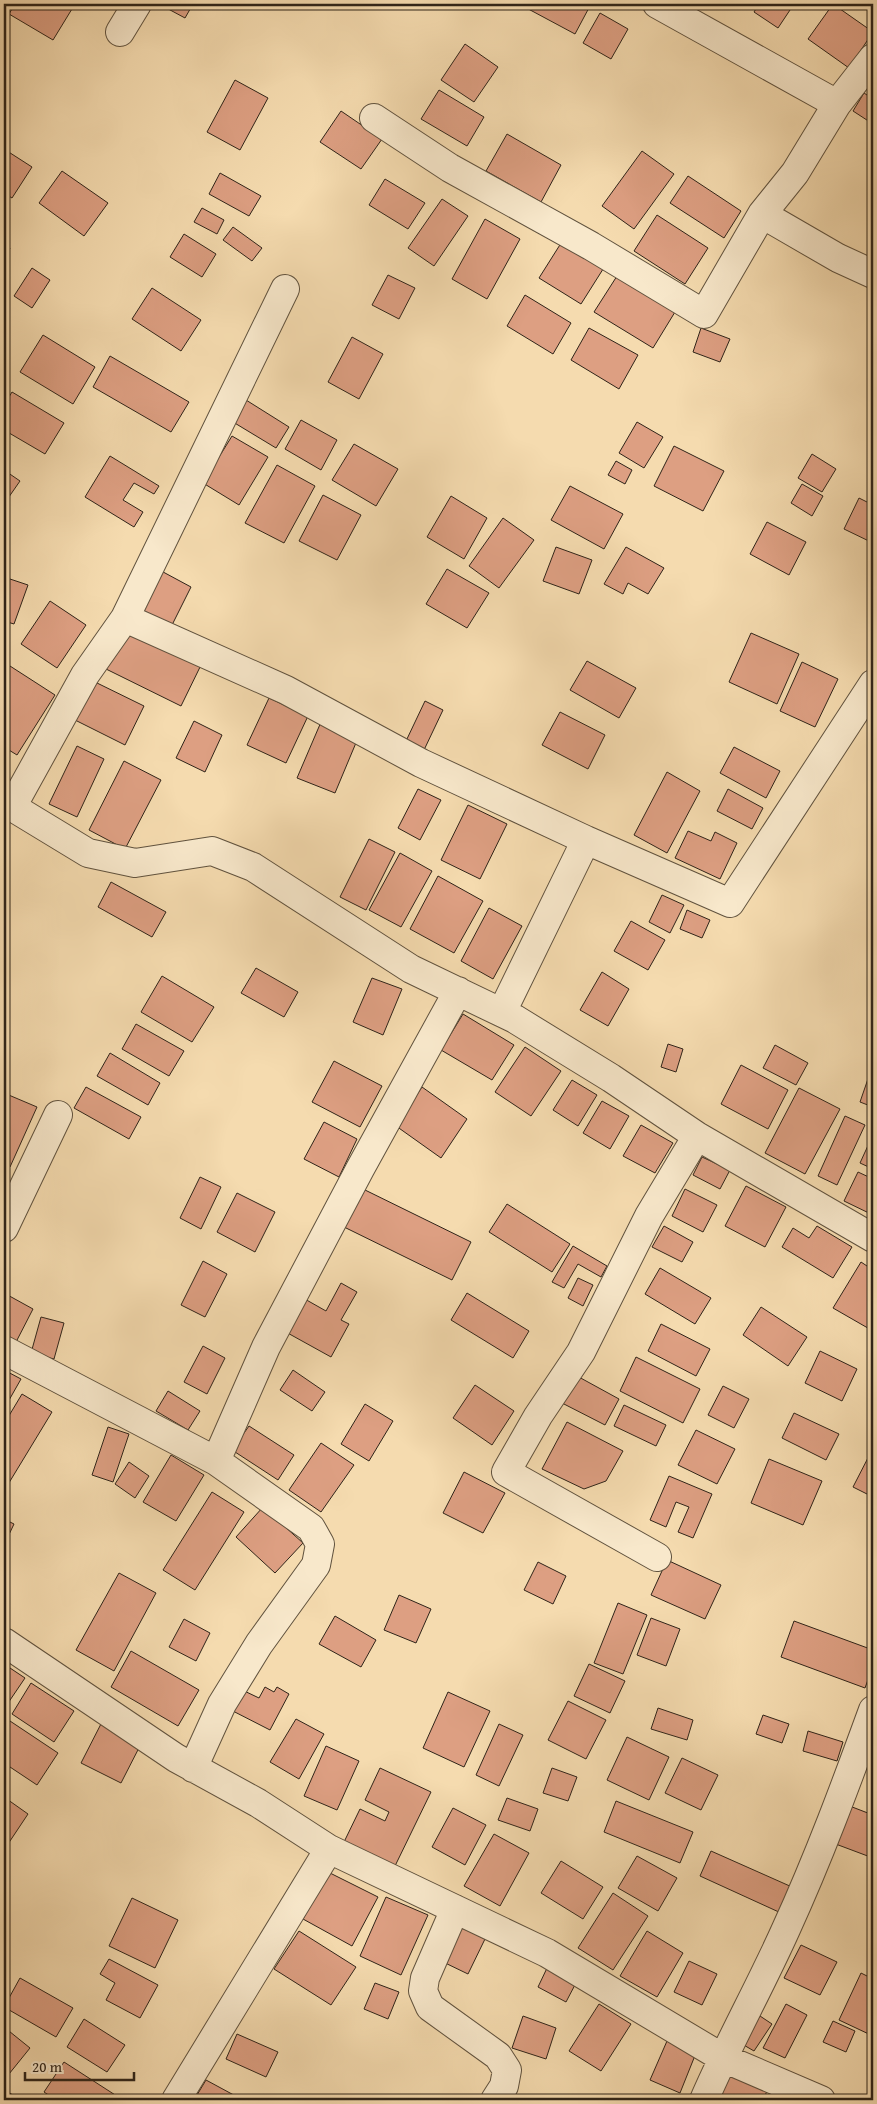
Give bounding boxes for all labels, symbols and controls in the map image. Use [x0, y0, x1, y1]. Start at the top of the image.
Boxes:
scale bar [25, 2049, 134, 2081]
text: 20 m [32, 2056, 63, 2077]

